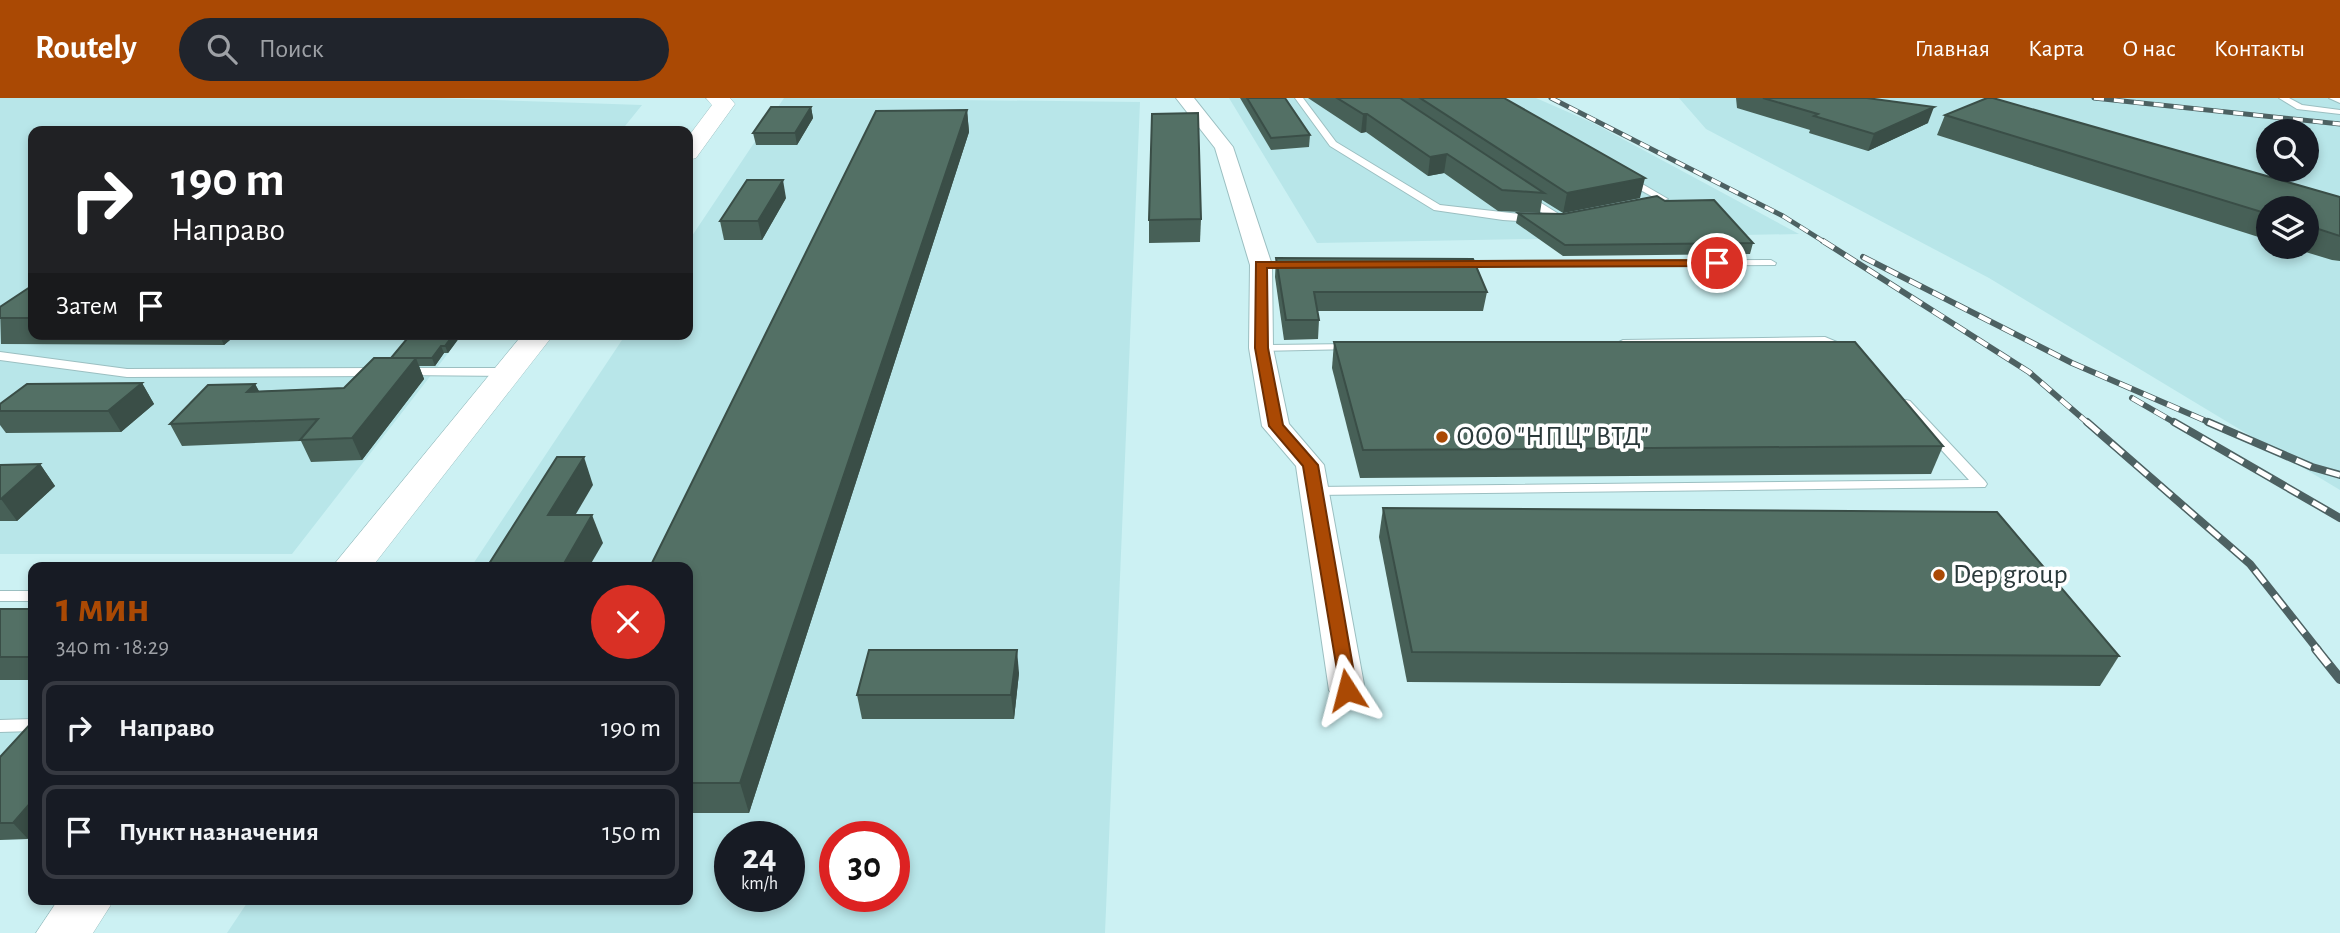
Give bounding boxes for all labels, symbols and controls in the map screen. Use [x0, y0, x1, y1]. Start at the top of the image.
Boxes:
search box [179, 18, 669, 81]
icon: search [203, 30, 241, 68]
text: Routely [35, 32, 137, 65]
text: Поиск [259, 36, 324, 62]
text: Главная [1915, 37, 1990, 61]
text: Карта [2028, 37, 2084, 61]
text: О нас [2122, 37, 2176, 61]
text: Контакты [2214, 37, 2305, 61]
map controls [2256, 119, 2319, 259]
button: search [2256, 119, 2319, 182]
icon: right [56, 154, 147, 245]
text: 190 m [171, 156, 285, 205]
button: layers [2256, 196, 2319, 259]
text: Направо [171, 214, 285, 246]
pin [1687, 233, 1747, 293]
icon: arrive [1698, 244, 1736, 282]
icon: arrive [132, 287, 170, 325]
text: Затем [56, 293, 118, 319]
place label: ООО "НПЦ" ВТД" [1456, 423, 1649, 451]
marker: ООО "НПЦ" ВТД" [1434, 429, 1450, 445]
place label: Dep group [1953, 561, 2068, 589]
marker: Dep group [1931, 567, 1947, 583]
button: close [591, 585, 665, 659]
text: 1 мин [56, 587, 150, 629]
text: 340 m · 18:29 [56, 636, 169, 659]
position arrow [1310, 653, 1384, 727]
icon: right [60, 709, 98, 747]
text: Направо [119, 715, 214, 741]
text: 190 m [601, 715, 661, 741]
icon: arrive [60, 813, 98, 851]
text: Пункт назначения [119, 819, 319, 845]
text: 150 m [602, 819, 661, 845]
speed limit sign: 30 [819, 821, 910, 912]
text: 24 [742, 840, 777, 875]
text: km/h [741, 875, 778, 893]

